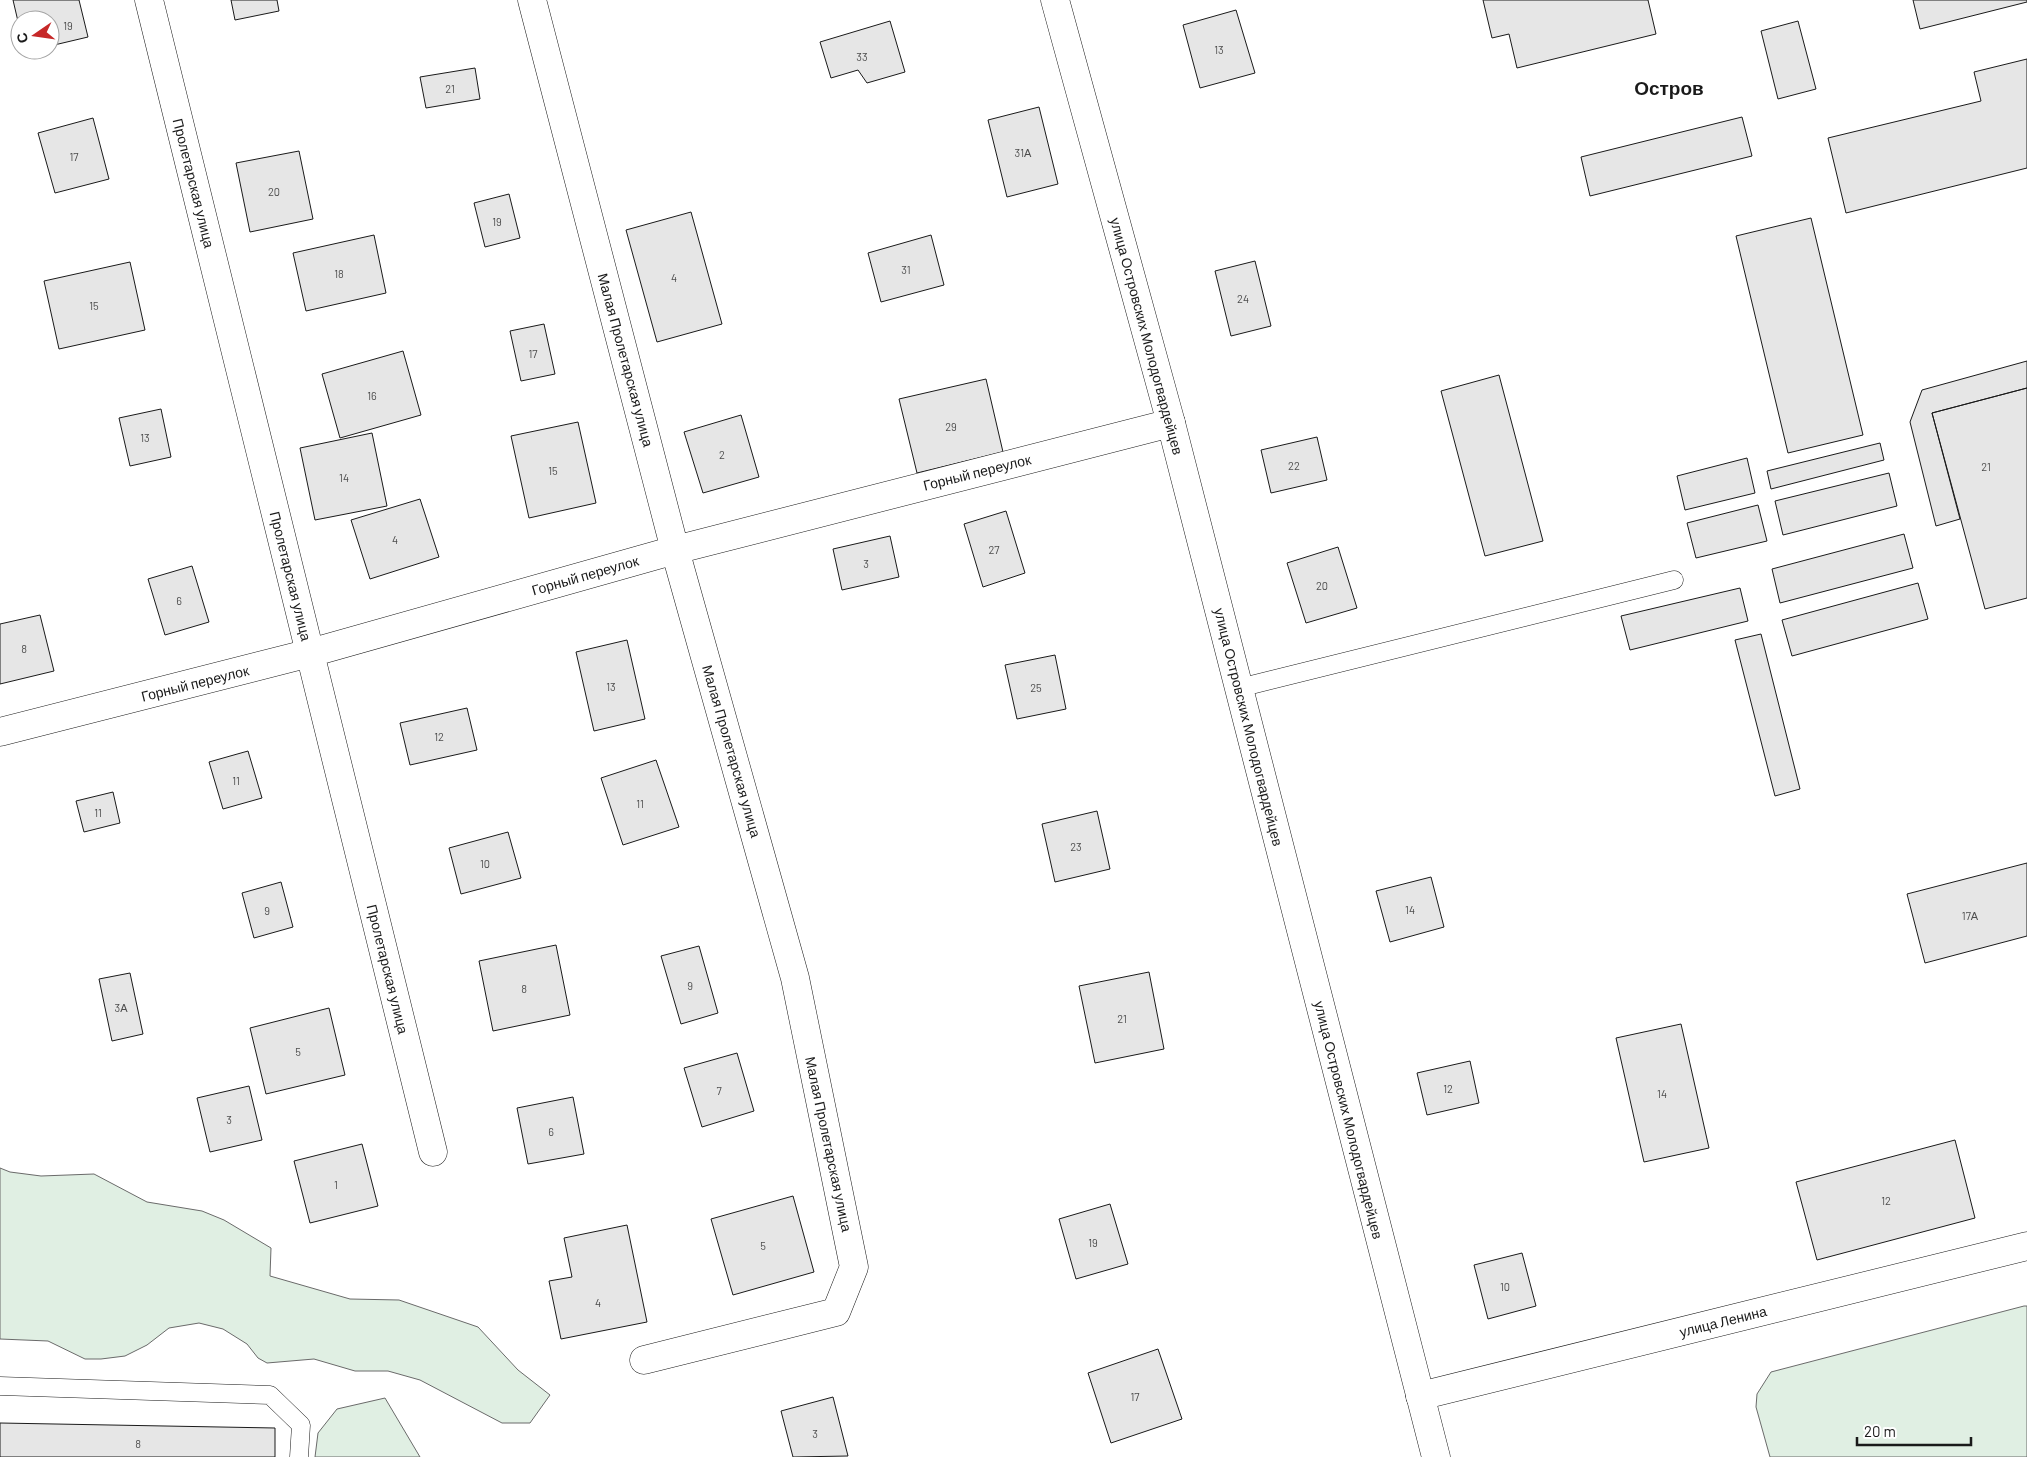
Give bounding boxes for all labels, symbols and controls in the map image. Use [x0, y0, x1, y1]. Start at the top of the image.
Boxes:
north arrow [10, 10, 60, 60]
house number: 19 [63, 19, 73, 32]
text: С [12, 31, 31, 45]
house number: 13 [1214, 43, 1224, 56]
house number: 33 [856, 50, 868, 63]
district label: Остров [1634, 76, 1704, 99]
house number: 21 [445, 82, 455, 95]
street label: Пролетарская улица [170, 117, 218, 250]
house number: 31А [1015, 146, 1032, 159]
house number: 17 [69, 150, 79, 163]
house number: 20 [268, 185, 280, 198]
house number: 19 [492, 215, 502, 228]
street label: улица Островских Молодогвардейцев [1107, 216, 1187, 456]
house number: 31 [901, 263, 911, 276]
house number: 18 [334, 267, 344, 280]
house number: 4 [671, 271, 677, 284]
street label: Малая Пролетарская улица [595, 272, 657, 449]
house number: 24 [1237, 292, 1249, 305]
house number: 15 [89, 299, 99, 312]
house number: 17 [528, 347, 538, 360]
house number: 16 [367, 389, 377, 402]
house number: 29 [945, 420, 957, 433]
house number: 13 [140, 431, 150, 444]
house number: 2 [719, 448, 725, 461]
street label: Горный переулок [921, 450, 1033, 494]
house number: 22 [1288, 459, 1300, 472]
house number: 21 [1981, 460, 1991, 473]
house number: 15 [548, 464, 558, 477]
house number: 14 [339, 471, 349, 484]
street label: Пролетарская улица [267, 510, 315, 643]
house number: 4 [392, 533, 398, 546]
house number: 27 [988, 543, 1000, 556]
street label: Горный переулок [530, 551, 641, 598]
house number: 3 [863, 557, 869, 570]
house number: 20 [1316, 579, 1328, 592]
house number: 6 [176, 594, 182, 607]
street label: улица Островских Молодогвардейцев [1211, 606, 1287, 848]
house number: 8 [21, 642, 27, 655]
street label: Горный переулок [139, 661, 251, 705]
street label: Малая Пролетарская улица [699, 663, 765, 839]
house number: 13 [606, 680, 616, 693]
house number: 25 [1030, 681, 1042, 694]
house number: 12 [434, 730, 444, 743]
house number: 11 [232, 774, 240, 787]
house number: 11 [636, 797, 644, 810]
house number: 11 [94, 806, 102, 819]
house number: 23 [1070, 840, 1082, 853]
house number: 10 [480, 857, 490, 870]
street label: Пролетарская улица [364, 903, 412, 1036]
house number: 14 [1405, 903, 1415, 916]
house number: 9 [264, 904, 270, 917]
house number: 17А [1962, 909, 1979, 922]
house number: 9 [687, 979, 693, 992]
house number: 8 [521, 982, 527, 995]
street label: улица Островских Молодогвардейцев [1311, 999, 1387, 1241]
house number: 3А [114, 1001, 128, 1014]
house number: 21 [1117, 1012, 1127, 1025]
house number: 5 [295, 1045, 301, 1058]
street label: Малая Пролетарская улица [802, 1055, 856, 1233]
house number: 12 [1443, 1082, 1453, 1095]
house number: 7 [716, 1084, 722, 1097]
house number: 14 [1657, 1087, 1667, 1100]
house number: 3 [226, 1113, 232, 1126]
house number: 6 [548, 1125, 554, 1138]
house number: 1 [334, 1178, 338, 1191]
house number: 12 [1881, 1194, 1891, 1207]
house number: 19 [1088, 1236, 1098, 1249]
house number: 5 [760, 1239, 766, 1252]
house number: 10 [1500, 1280, 1510, 1293]
house number: 4 [595, 1296, 601, 1309]
street label: улица Ленина [1678, 1302, 1769, 1340]
house number: 17 [1130, 1390, 1140, 1403]
scale bar [1857, 1414, 1971, 1446]
text: 20 m [1864, 1422, 1896, 1440]
house number: 3 [812, 1427, 818, 1440]
house number: 8 [135, 1437, 141, 1450]

